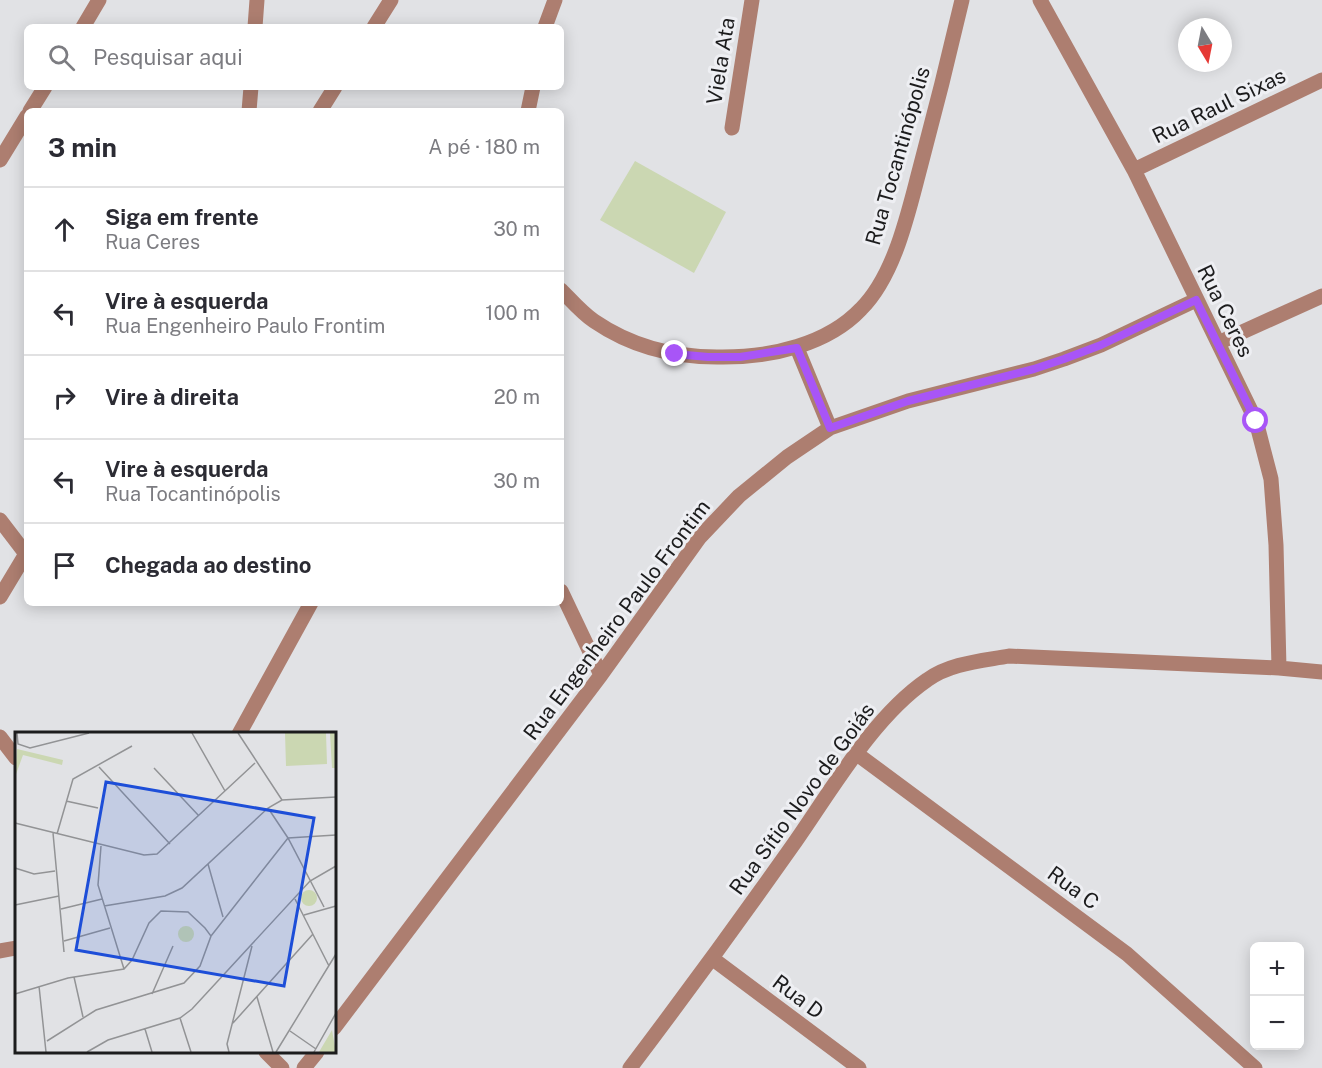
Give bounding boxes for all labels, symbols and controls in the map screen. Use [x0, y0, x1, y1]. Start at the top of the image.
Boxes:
street label: Viela Ata [701, 16, 740, 106]
north arrow [1178, 18, 1232, 72]
search box [24, 24, 564, 90]
icon: search [45, 41, 78, 74]
text: Pesquisar aqui [93, 44, 243, 70]
street label: Rua Raul Sixas [1148, 62, 1290, 149]
street label: Rua Tocantinópolis [860, 64, 935, 248]
text: 3 min [48, 132, 117, 163]
text: A pé · 180 m [428, 135, 540, 159]
text: Siga em frente [105, 204, 259, 230]
icon: ahead [48, 213, 81, 246]
text: 30 m [493, 217, 540, 241]
text: Rua Ceres [105, 230, 200, 254]
street label: Rua Ceres [1192, 260, 1259, 361]
text: Vire à esquerda [105, 288, 269, 314]
icon: left [48, 297, 81, 330]
text: 100 m [485, 301, 540, 325]
text: Rua Engenheiro Paulo Frontim [105, 314, 385, 338]
route end [661, 340, 687, 366]
icon: right [48, 381, 81, 414]
text: Vire à direita [105, 384, 239, 410]
text: 20 m [494, 385, 540, 409]
route start [1242, 407, 1268, 433]
text: Vire à esquerda [105, 456, 269, 482]
icon: left [48, 465, 81, 498]
text: 30 m [493, 469, 540, 493]
text: Rua Tocantinópolis [105, 482, 281, 506]
street label: Rua Engenheiro Paulo Frontim [518, 495, 715, 745]
icon: arrive [48, 549, 81, 582]
text: Chegada ao destino [105, 552, 311, 578]
street label: Rua Sítio Novo de Goiás [724, 698, 879, 899]
inset map [15, 732, 336, 1053]
street label: Rua C [1043, 861, 1104, 915]
map controls [1250, 942, 1304, 1050]
button: + [1250, 942, 1304, 996]
street label: Rua D [768, 969, 829, 1024]
button: − [1250, 996, 1304, 1050]

